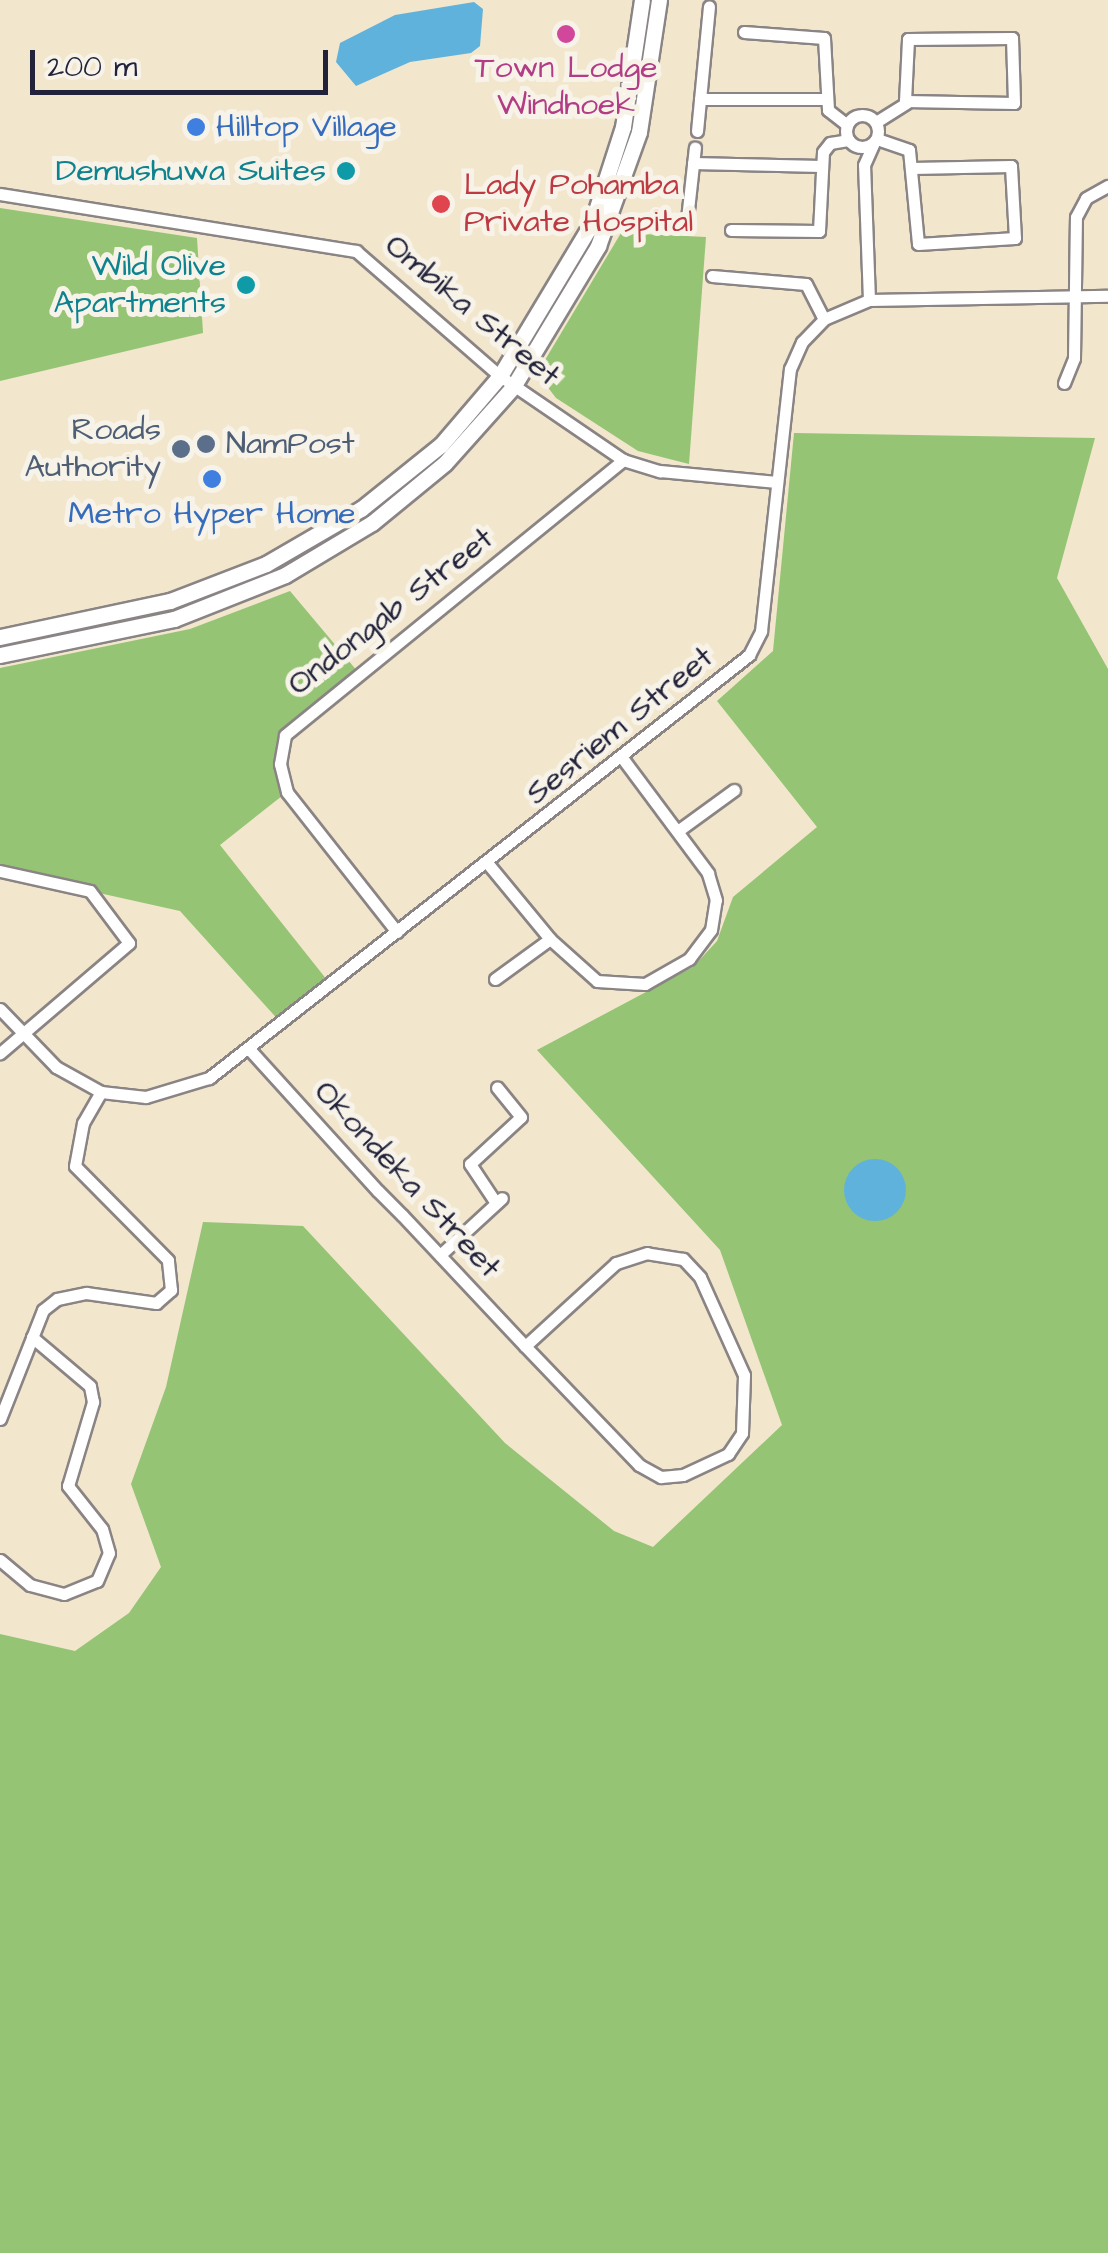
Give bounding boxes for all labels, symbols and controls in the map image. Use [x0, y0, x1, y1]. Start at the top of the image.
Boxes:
marker: Town Lodge Windhoek [555, 23, 577, 45]
scale bar [35, 30, 332, 92]
text: 200 m [47, 46, 137, 88]
place label: Town Lodge Windhoek [474, 50, 658, 125]
place label: Hilltop Village [216, 108, 397, 146]
marker: Hilltop Village [185, 116, 207, 138]
place label: Demushuwa Suites [56, 152, 326, 190]
marker: Demushuwa Suites [335, 160, 357, 182]
place label: Lady Pohamba Private Hospital [464, 167, 693, 242]
marker: Lady Pohamba Private Hospital [428, 191, 454, 217]
street label: Ombika Street [377, 227, 567, 395]
place label: Wild Olive Apartments [54, 248, 226, 323]
marker: Wild Olive Apartments [235, 274, 257, 296]
place label: Roads Authority [24, 412, 161, 487]
place label: NamPost [226, 425, 355, 463]
marker: NamPost [195, 433, 217, 455]
marker: Roads Authority [170, 438, 192, 460]
marker: Metro Hyper Home [201, 468, 223, 490]
place label: Metro Hyper Home [68, 495, 356, 533]
street label: Ondongab Street [281, 520, 501, 704]
street label: Sesriem Street [518, 639, 722, 813]
street label: Okondeka Street [306, 1073, 508, 1287]

